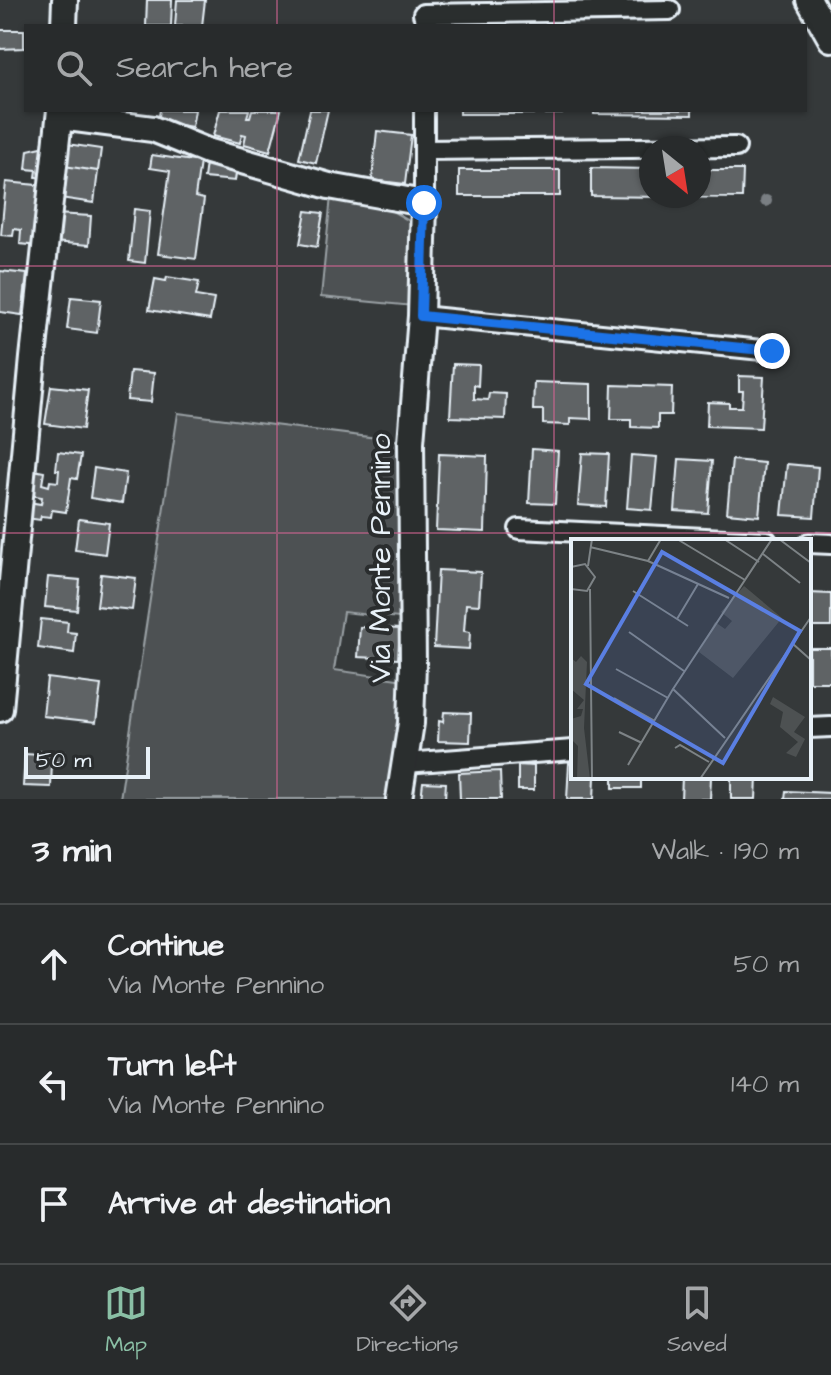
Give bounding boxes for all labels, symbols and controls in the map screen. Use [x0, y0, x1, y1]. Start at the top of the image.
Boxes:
search box [24, 24, 807, 112]
icon: search [52, 46, 96, 90]
text: Search here [116, 47, 293, 89]
north arrow [639, 136, 711, 208]
route start [406, 185, 442, 221]
route end [754, 333, 790, 369]
street label: Via Monte Pennino [360, 433, 402, 683]
inset map [571, 539, 811, 779]
scale bar [24, 743, 150, 779]
text: 50 m [36, 745, 91, 776]
text: 3 min [32, 827, 112, 875]
text: Walk · 190 m [652, 833, 799, 869]
text: Continue [108, 925, 224, 967]
icon: ahead [32, 942, 76, 986]
text: 50 m [734, 946, 799, 982]
text: Via Monte Pennino [108, 967, 324, 1003]
text: Turn left [108, 1045, 236, 1087]
icon: left [32, 1062, 76, 1106]
text: 140 m [731, 1066, 799, 1102]
text: Via Monte Pennino [108, 1087, 324, 1123]
icon: arrive [32, 1182, 76, 1226]
text: Arrive at destination [108, 1183, 390, 1225]
tab: Map [104, 1281, 148, 1360]
tab: Directions [356, 1281, 459, 1360]
tab: Saved [667, 1281, 727, 1360]

